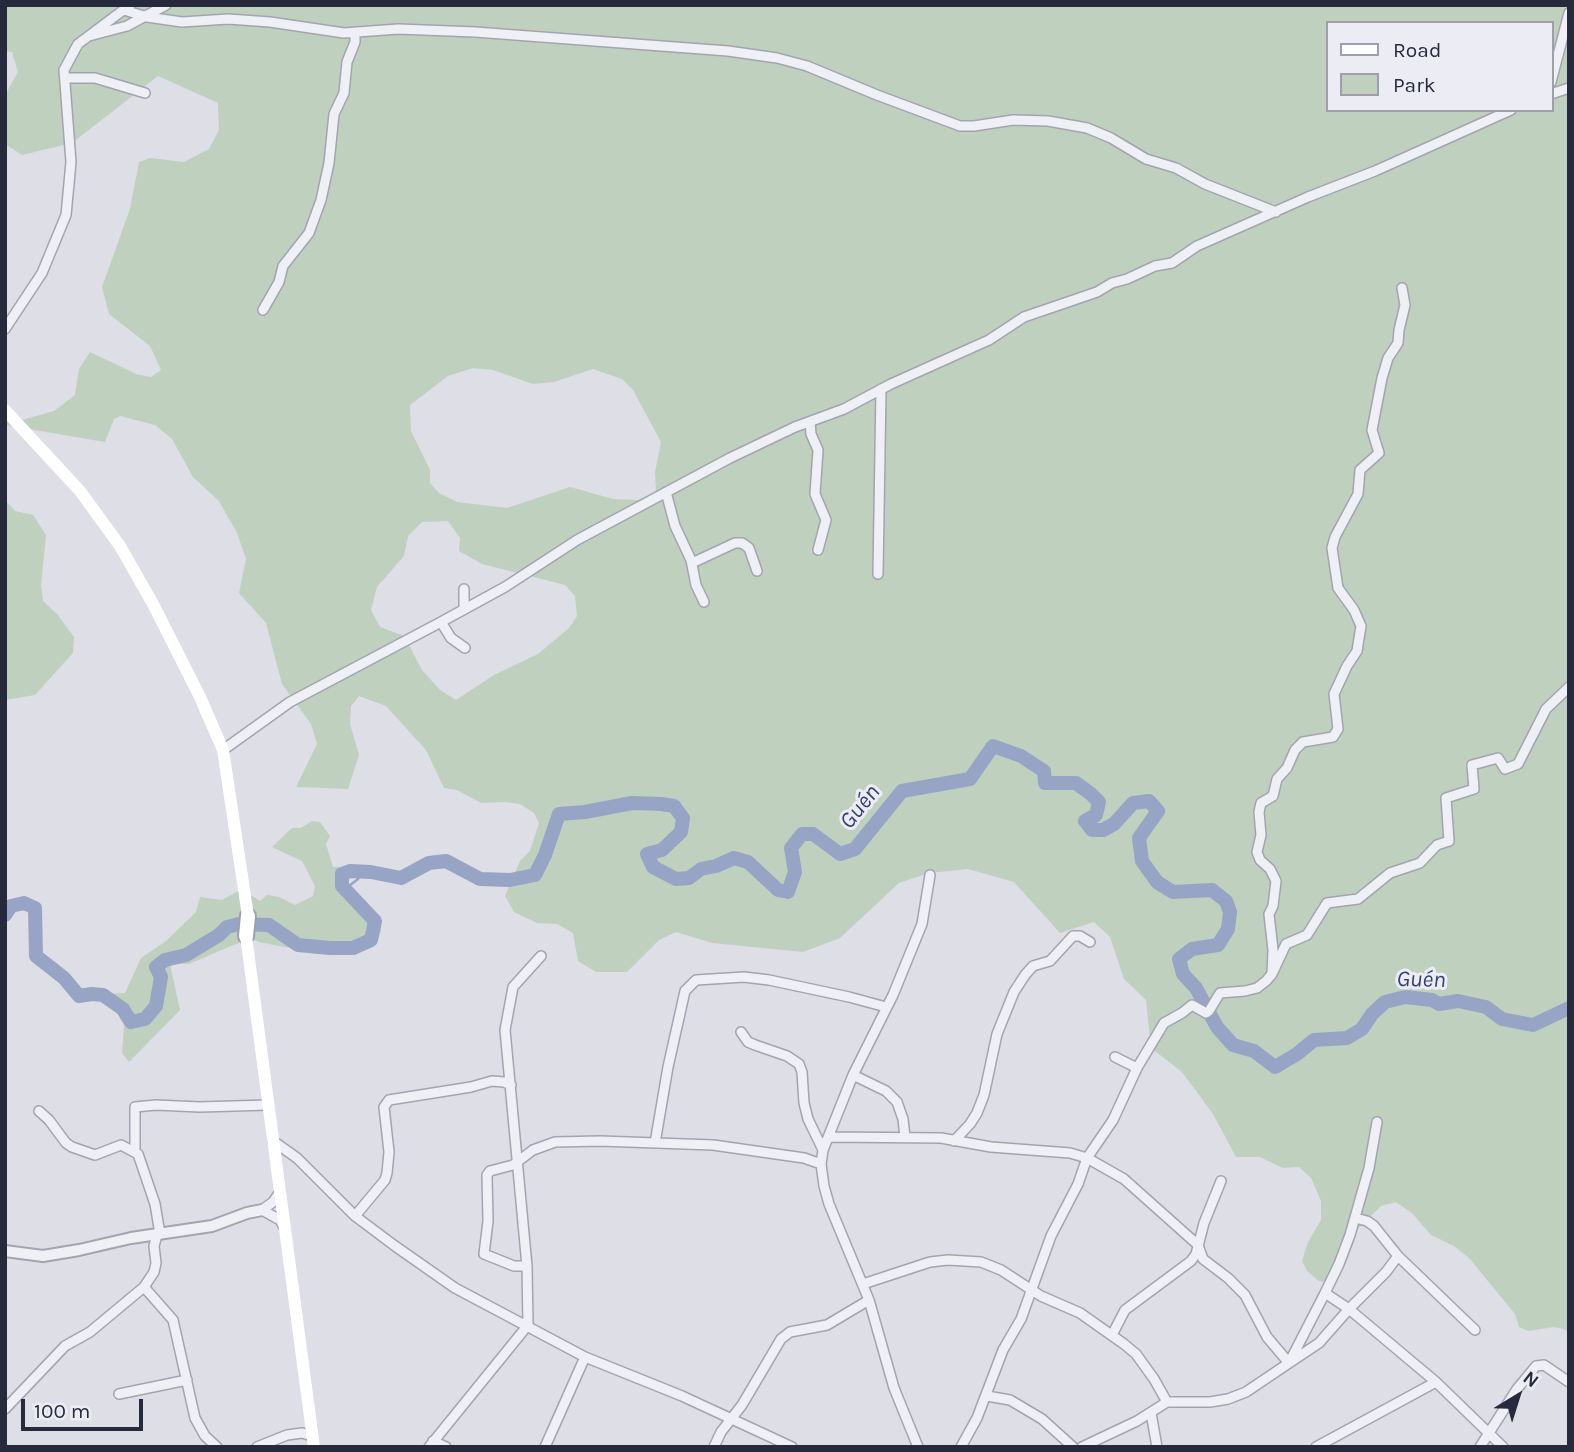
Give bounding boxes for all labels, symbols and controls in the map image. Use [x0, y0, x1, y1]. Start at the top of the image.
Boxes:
legend [1326, 21, 1553, 112]
text: Road [1393, 38, 1441, 62]
text: Park [1393, 73, 1436, 97]
water label: Guén [834, 779, 886, 835]
water label: Guén [1396, 966, 1446, 994]
north arrow [1483, 1361, 1553, 1431]
text: N [1519, 1367, 1543, 1392]
scale bar [24, 1386, 147, 1430]
text: 100 m [34, 1399, 91, 1423]

